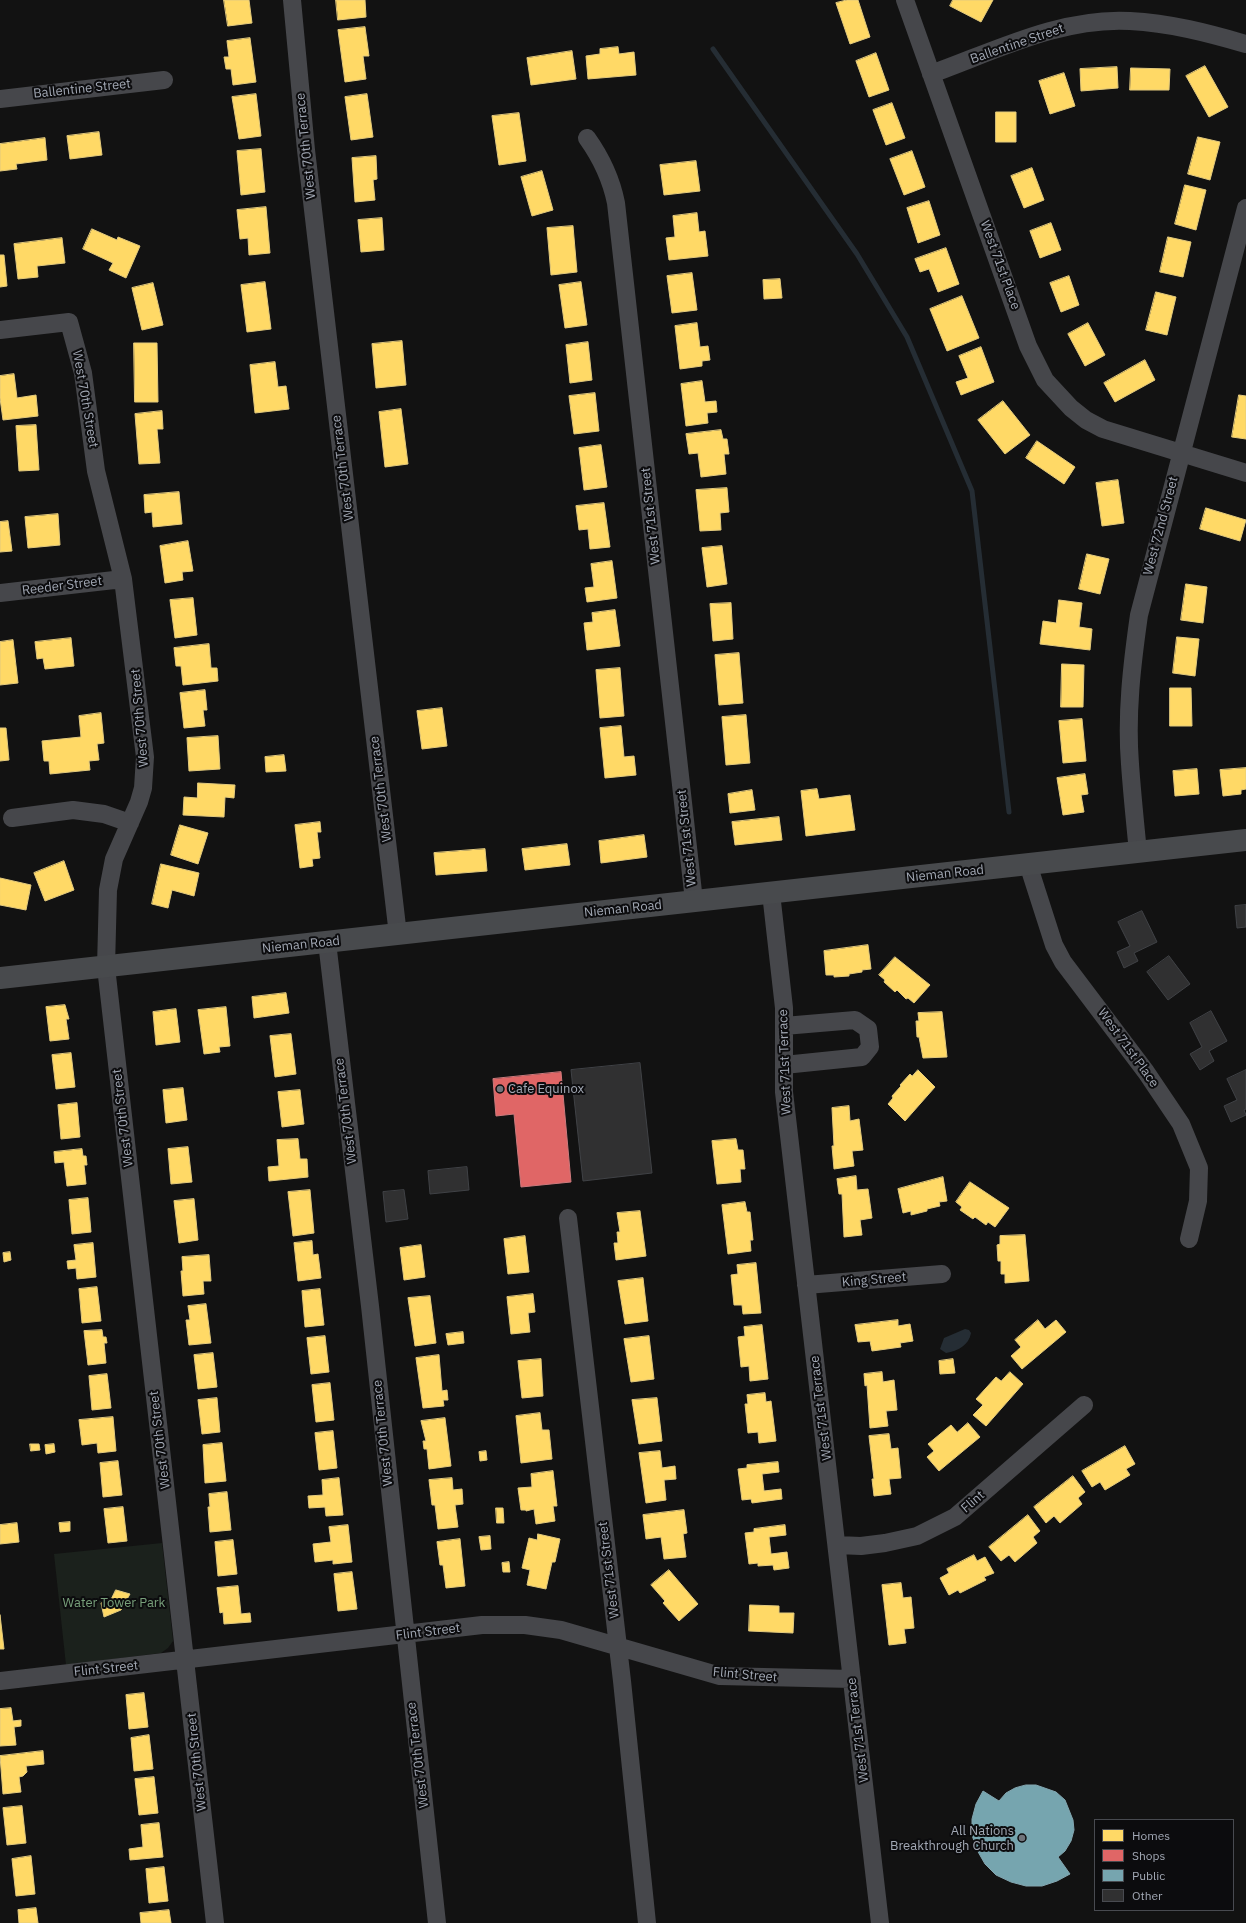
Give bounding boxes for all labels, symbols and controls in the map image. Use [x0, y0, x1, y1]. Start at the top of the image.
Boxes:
street label: Ballentine Street [968, 21, 1066, 67]
street label: Ballentine Street [32, 76, 132, 102]
street label: West 70th Terrace [293, 92, 319, 200]
street label: West 71st Place [977, 218, 1023, 312]
street label: West 70th Street [69, 349, 101, 449]
street label: West 70th Terrace [329, 414, 357, 522]
street label: West 71st Street [638, 467, 664, 565]
street label: West 72nd Street [1140, 475, 1182, 577]
street label: Reeder Street [21, 573, 103, 599]
street label: West 70th Street [128, 668, 152, 768]
street label: West 70th Terrace [367, 735, 395, 843]
street label: West 71st Street [674, 789, 700, 887]
street label: Nieman Road [905, 862, 985, 886]
street label: Nieman Road [583, 897, 663, 921]
street label: Nieman Road [261, 933, 341, 957]
street label: West 71st Place [1094, 1005, 1162, 1091]
street label: West 71st Terrace [775, 1009, 795, 1115]
street label: West 70th Terrace [332, 1057, 360, 1165]
street label: West 70th Street [109, 1068, 137, 1168]
place label: Cafe Equinox [508, 1081, 584, 1097]
marker: Cafe Equinox [495, 1084, 505, 1094]
street label: King Street [841, 1269, 907, 1291]
street label: West 71st Terrace [807, 1355, 835, 1461]
street label: West 70th Terrace [370, 1379, 396, 1487]
street label: West 70th Street [146, 1390, 174, 1490]
street label: Flint [958, 1488, 988, 1516]
street label: West 71st Street [595, 1521, 623, 1619]
park label: Water Tower Park [63, 1595, 165, 1611]
street label: Flint Street [395, 1620, 461, 1644]
street label: Flint Street [73, 1658, 139, 1680]
street label: Flint Street [712, 1664, 778, 1686]
street label: West 71st Terrace [844, 1677, 872, 1783]
street label: West 70th Terrace [404, 1701, 432, 1809]
street label: West 70th Street [184, 1712, 210, 1812]
legend [1094, 1819, 1234, 1911]
place label: All Nations Breakthrough Church [890, 1823, 1014, 1854]
text: Homes [1132, 1828, 1170, 1843]
marker: All Nations Breakthrough Church [1017, 1833, 1027, 1843]
text: Shops [1132, 1848, 1165, 1863]
text: Public [1132, 1868, 1165, 1883]
text: Other [1132, 1888, 1163, 1903]

